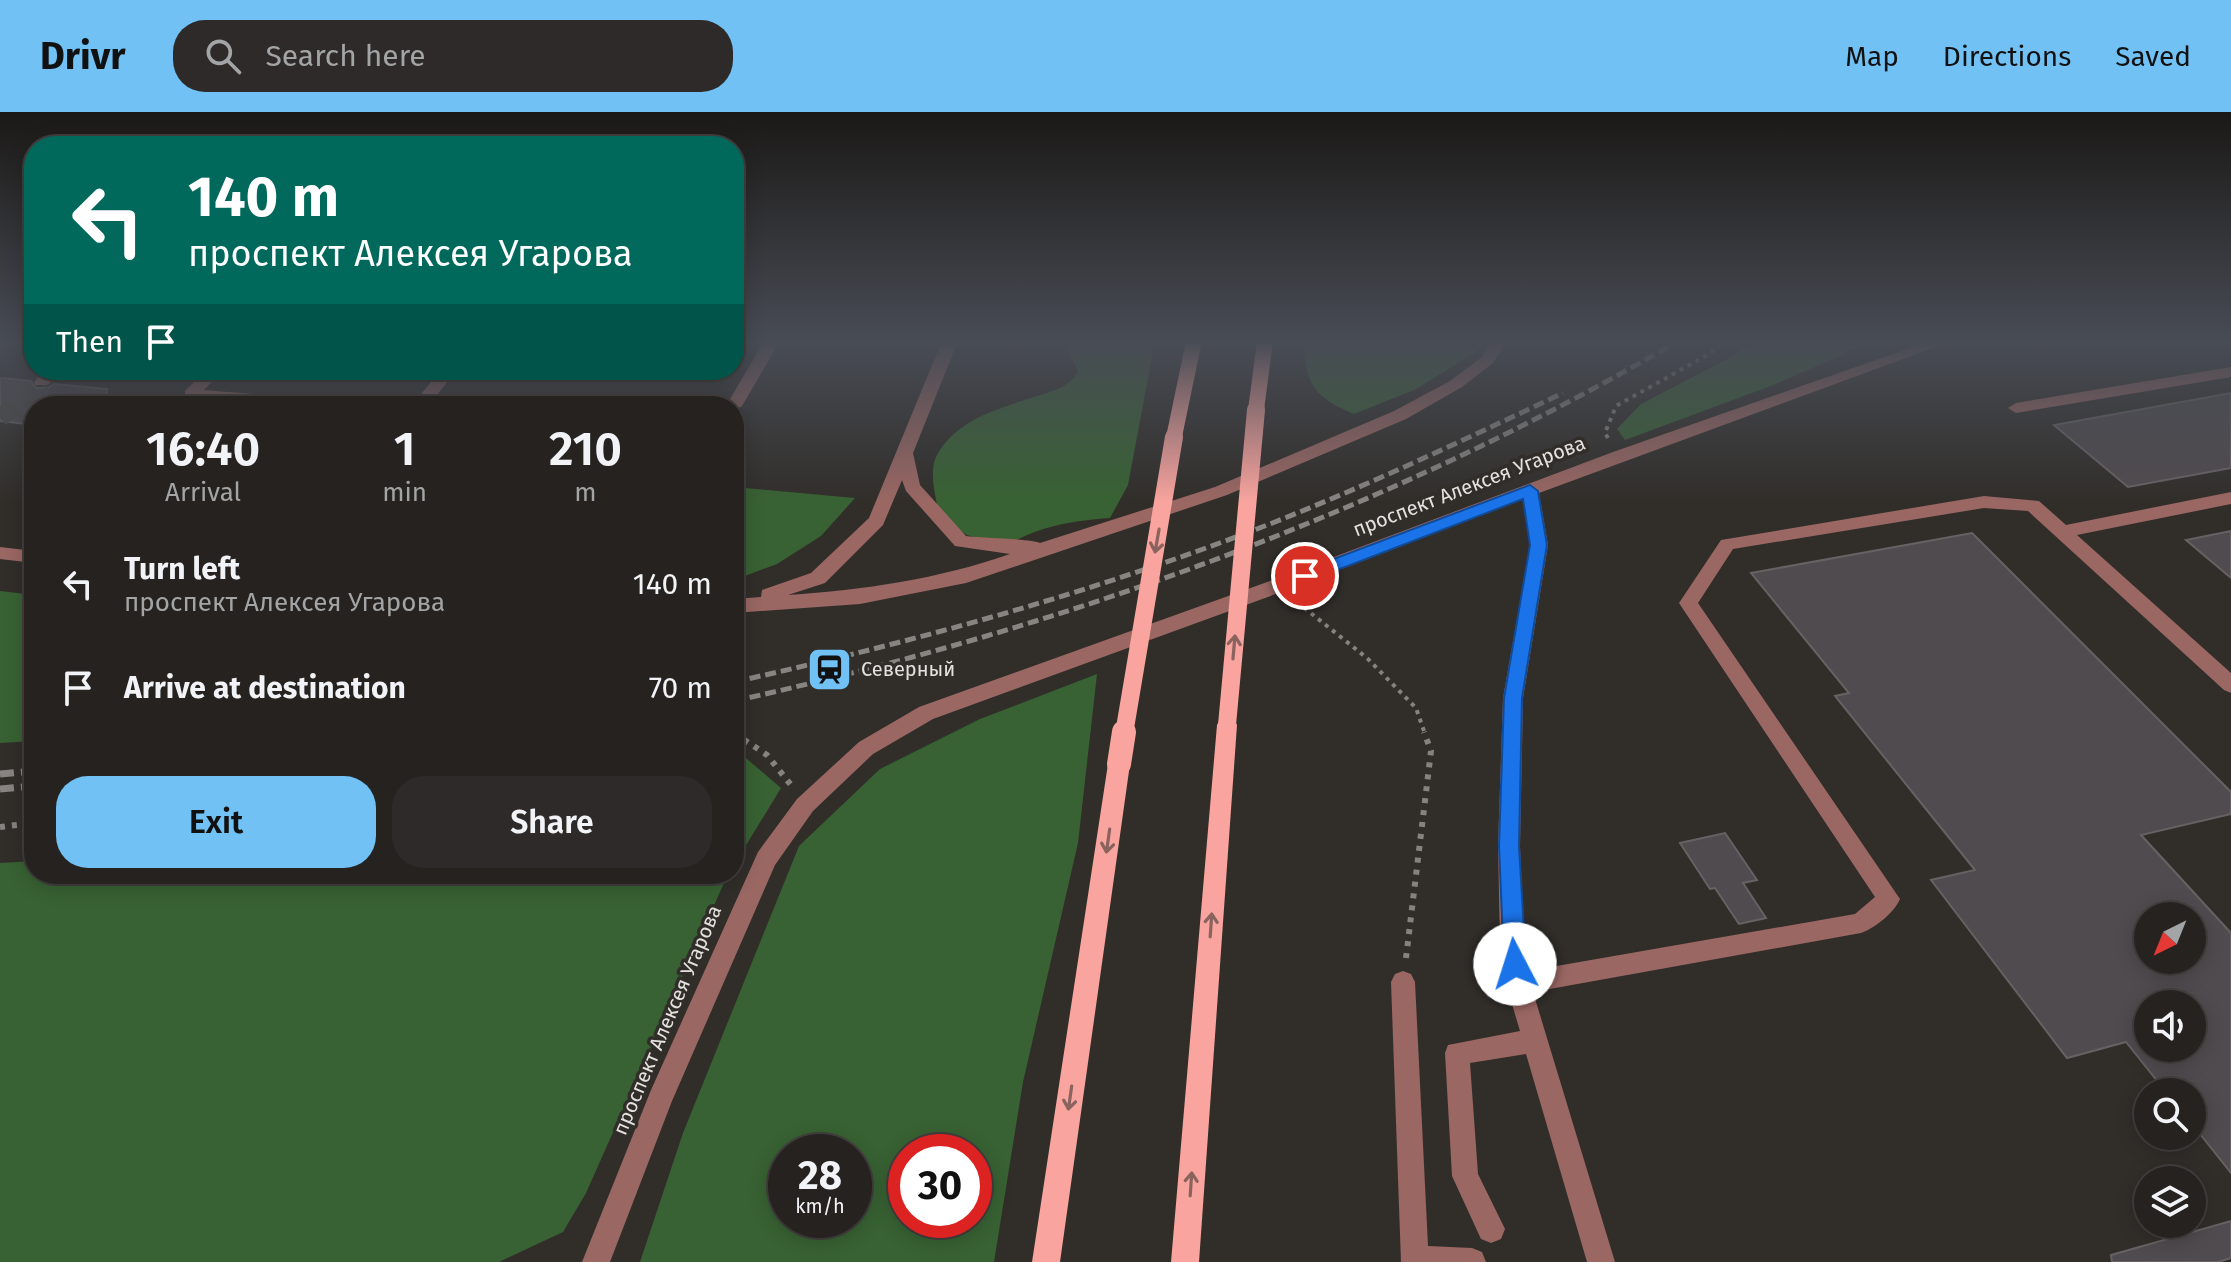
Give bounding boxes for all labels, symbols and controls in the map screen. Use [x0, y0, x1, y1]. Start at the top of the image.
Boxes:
search box [173, 20, 733, 92]
text: Drivr [40, 33, 125, 79]
icon: search [201, 34, 245, 78]
text: Search here [265, 38, 426, 74]
text: Map [1845, 40, 1899, 73]
text: Directions [1943, 40, 2071, 73]
text: Saved [2115, 40, 2191, 73]
text: 140 m [188, 164, 339, 231]
icon: left [56, 168, 160, 272]
text: проспект Алексея Угарова [188, 232, 633, 276]
icon: arrive [139, 320, 183, 364]
text: Then [56, 324, 123, 360]
text: 16:40 [146, 420, 260, 478]
text: 1 [394, 420, 416, 478]
text: 210 [549, 420, 622, 478]
street label: проспект Алексея Угарова [1349, 431, 1589, 541]
text: Arrival [165, 477, 241, 508]
text: min [382, 477, 427, 508]
text: m [574, 477, 597, 508]
one-way arrow [1148, 528, 1163, 554]
pin [1271, 542, 1339, 610]
text: Turn left [124, 551, 240, 587]
icon: arrive [1283, 554, 1327, 598]
icon: left [56, 562, 100, 606]
text: 140 m [633, 566, 712, 602]
text: проспект Алексея Угарова [124, 587, 445, 618]
one-way arrow [1227, 634, 1242, 661]
station icon: Северный [806, 645, 854, 693]
place label: Северный [861, 657, 955, 681]
icon: arrive [56, 666, 100, 710]
text: Arrive at destination [124, 670, 406, 706]
text: 70 m [649, 670, 712, 706]
button: Exit [56, 776, 376, 868]
button: Share [392, 776, 712, 868]
one-way arrow [1100, 828, 1115, 853]
street label: проспект Алексея Угарова [608, 902, 726, 1138]
north arrow [2134, 902, 2206, 974]
map controls [2134, 902, 2206, 1238]
one-way arrow [1204, 912, 1219, 939]
position arrow [1473, 922, 1557, 1006]
button: sound [2134, 990, 2206, 1062]
button: search [2134, 1078, 2206, 1150]
one-way arrow [1062, 1085, 1077, 1111]
speed limit sign: 30 [888, 1134, 992, 1238]
text: 28 [798, 1152, 842, 1200]
button: layers [2134, 1166, 2206, 1238]
one-way arrow [1184, 1171, 1199, 1198]
text: km/h [795, 1194, 845, 1218]

